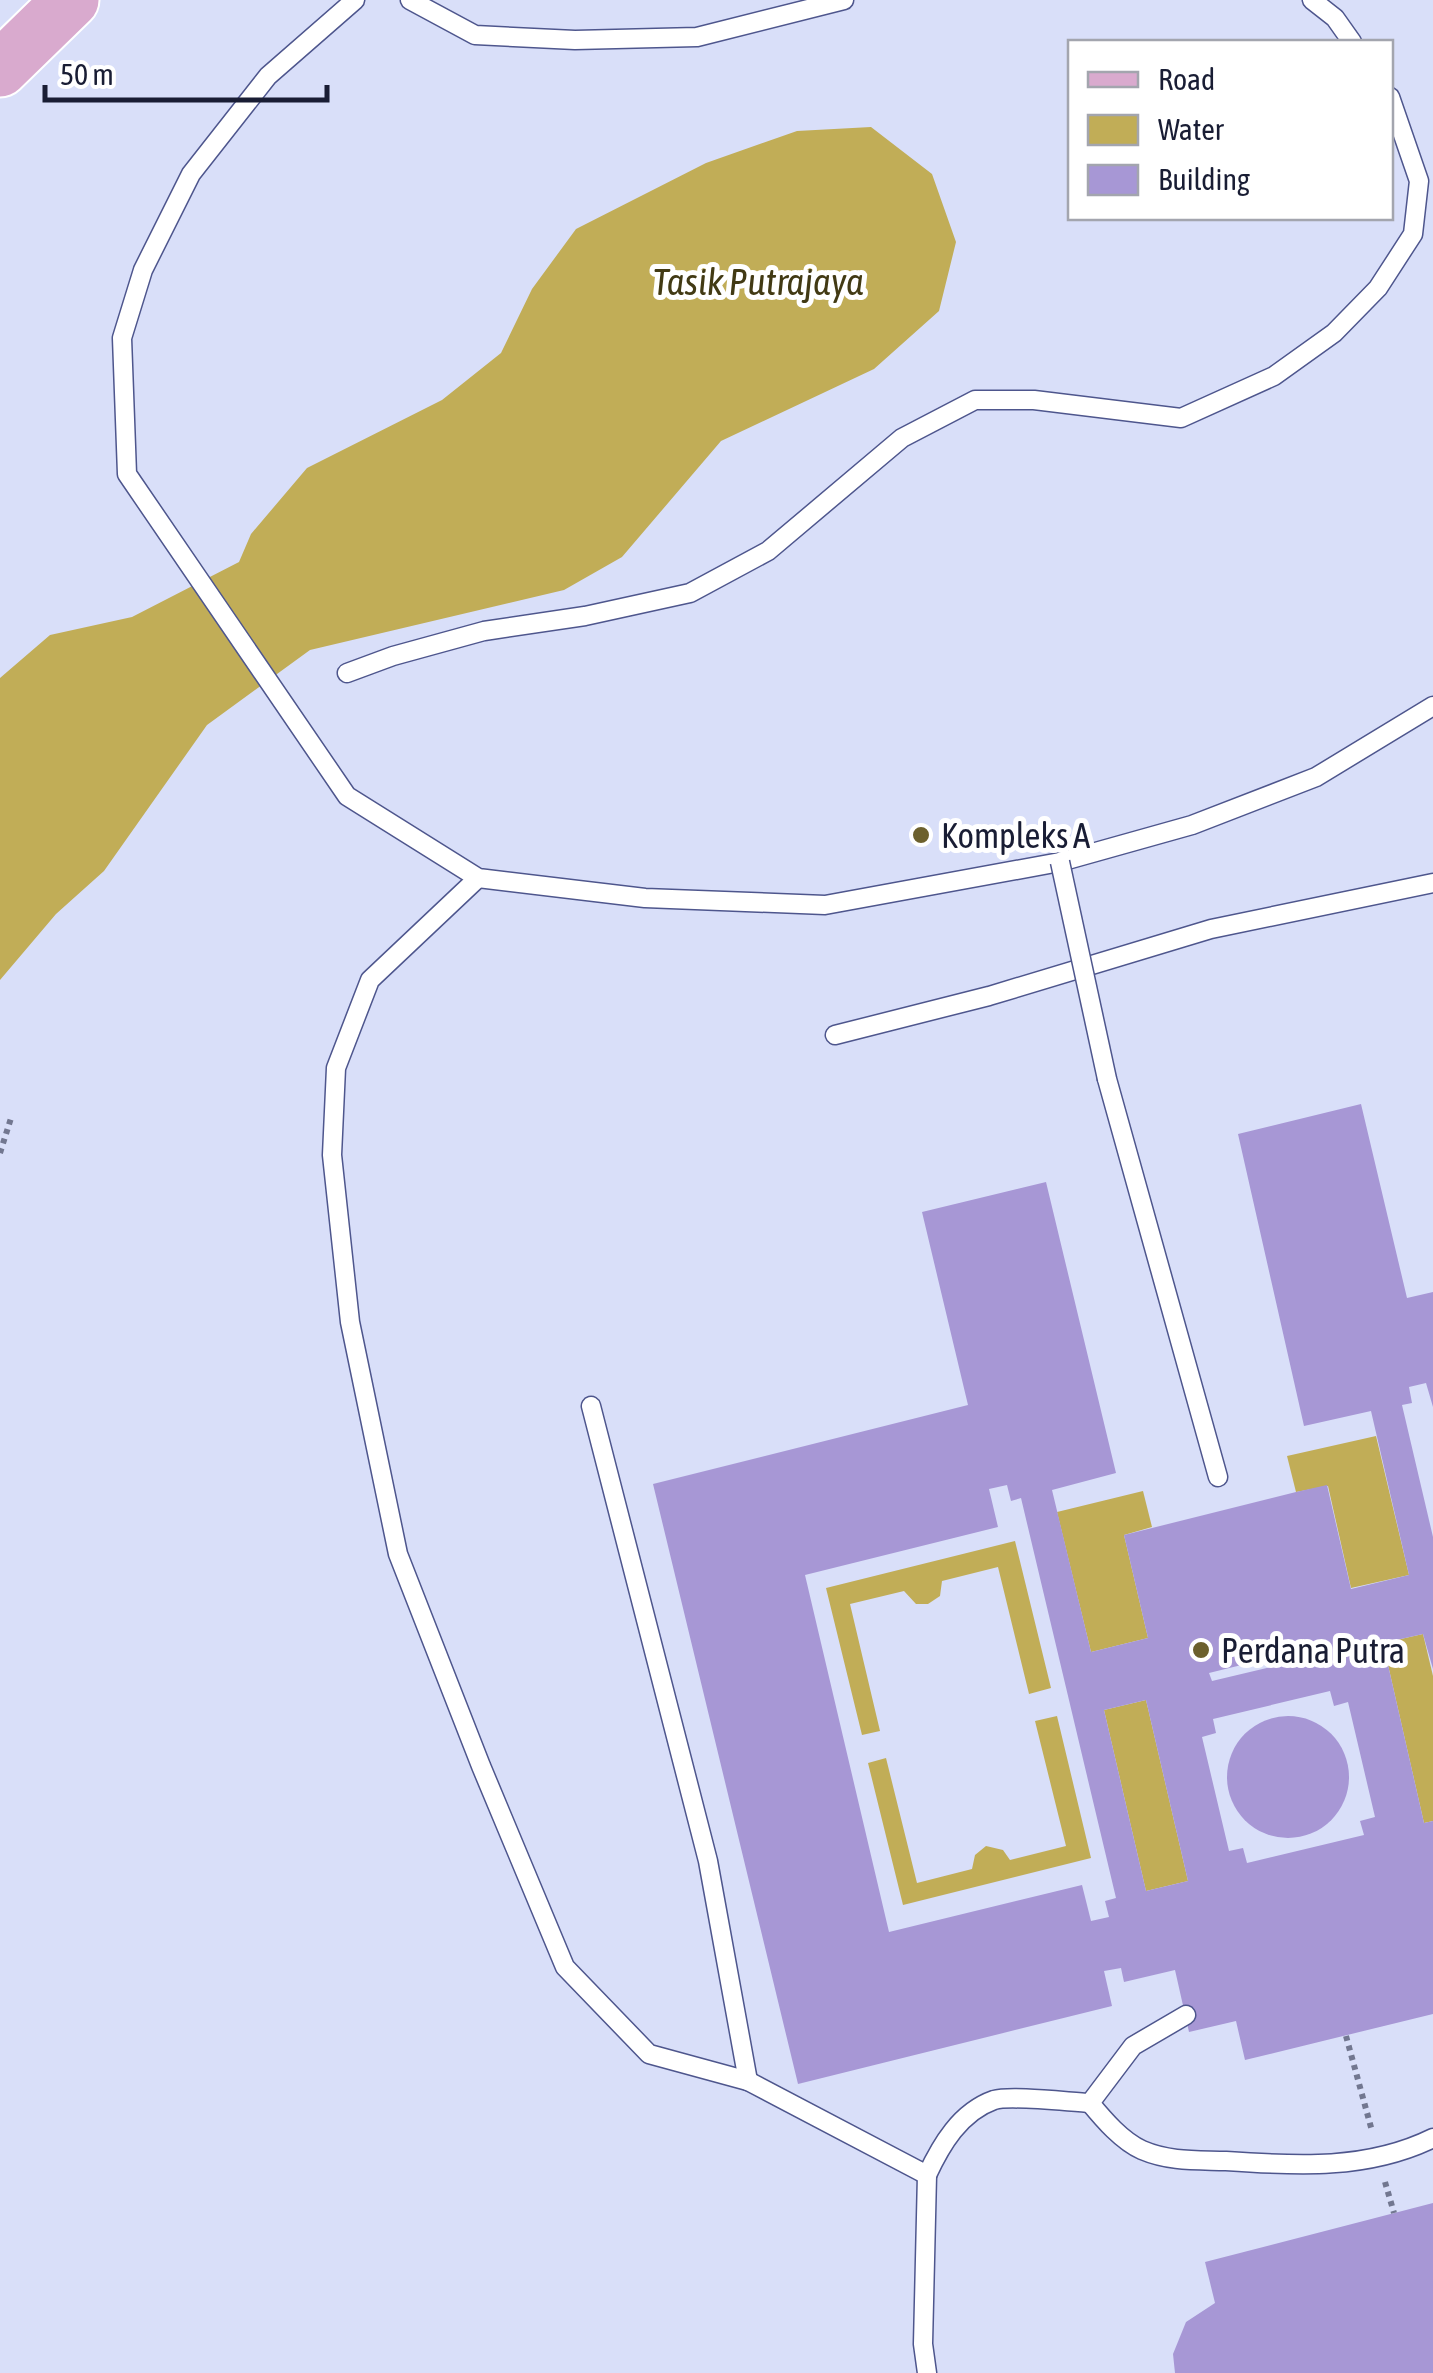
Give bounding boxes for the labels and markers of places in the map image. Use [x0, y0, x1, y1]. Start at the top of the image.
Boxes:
place label: Kompleks A [941, 815, 1091, 855]
marker: Kompleks A [910, 824, 932, 846]
place label: Perdana Putra [1221, 1630, 1405, 1670]
marker: Perdana Putra [1190, 1639, 1212, 1661]

